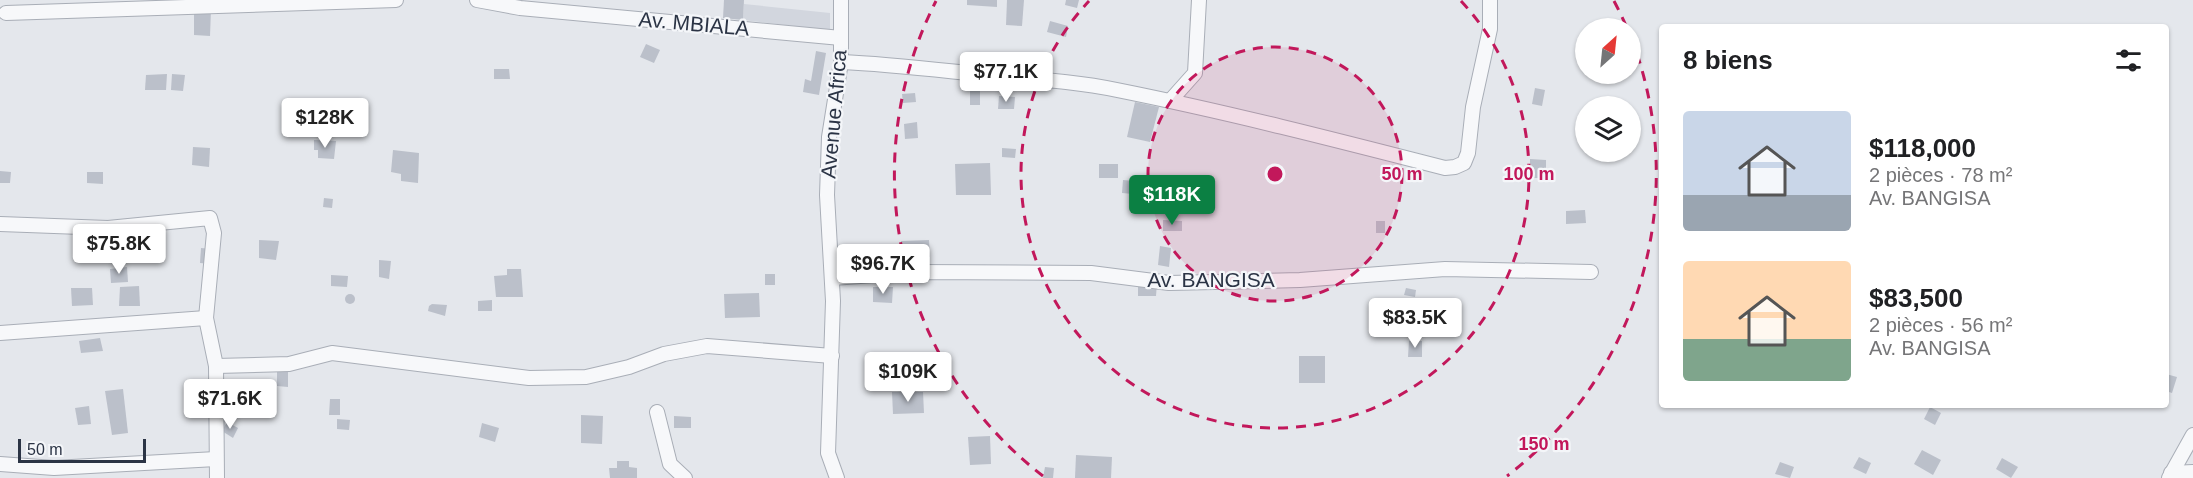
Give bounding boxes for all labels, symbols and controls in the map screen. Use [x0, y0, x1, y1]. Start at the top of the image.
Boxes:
street label: Av. MBIALA [638, 7, 750, 40]
north arrow [1575, 18, 1641, 84]
map controls [1575, 18, 1641, 162]
icon: filters [2112, 44, 2145, 77]
text: 8 biens [1683, 45, 1773, 75]
street label: Avenue Africa [816, 48, 851, 179]
pin: $77.1K [957, 52, 1055, 103]
text: $77.1K [974, 60, 1038, 82]
button: layers [1575, 96, 1641, 162]
pin: $128K [283, 98, 367, 149]
text: $128K [296, 106, 354, 128]
text: $118,000 [1869, 133, 1976, 163]
icon: home [1731, 135, 1803, 207]
centre of rings [1265, 164, 1285, 184]
text: 50 m [1381, 164, 1423, 184]
text: 100 m [1503, 164, 1555, 184]
text: 2 pièces · 78 m² [1869, 164, 2012, 186]
pin: $118K [1130, 175, 1214, 226]
text: $118K [1143, 183, 1201, 205]
text: Av. BANGISA [1869, 187, 1991, 209]
pin: $75.8K [70, 224, 168, 275]
text: $75.8K [87, 232, 151, 254]
pin: $96.7K [834, 244, 932, 295]
text: $96.7K [851, 252, 915, 274]
street label: Av. BANGISA [1147, 268, 1275, 291]
text: $83,500 [1869, 283, 1963, 313]
icon: home [1731, 285, 1803, 357]
pin: $83.5K [1366, 298, 1464, 349]
text: $83.5K [1383, 306, 1447, 328]
text: 2 pièces · 56 m² [1869, 314, 2012, 336]
text: Av. BANGISA [1869, 337, 1991, 359]
pin: $109K [866, 352, 950, 403]
text: $109K [879, 360, 937, 382]
pin: $71.6K [181, 379, 279, 430]
text: $71.6K [198, 387, 262, 409]
text: 150 m [1518, 434, 1570, 454]
scale bar [18, 436, 146, 464]
text: 50 m [27, 441, 63, 458]

